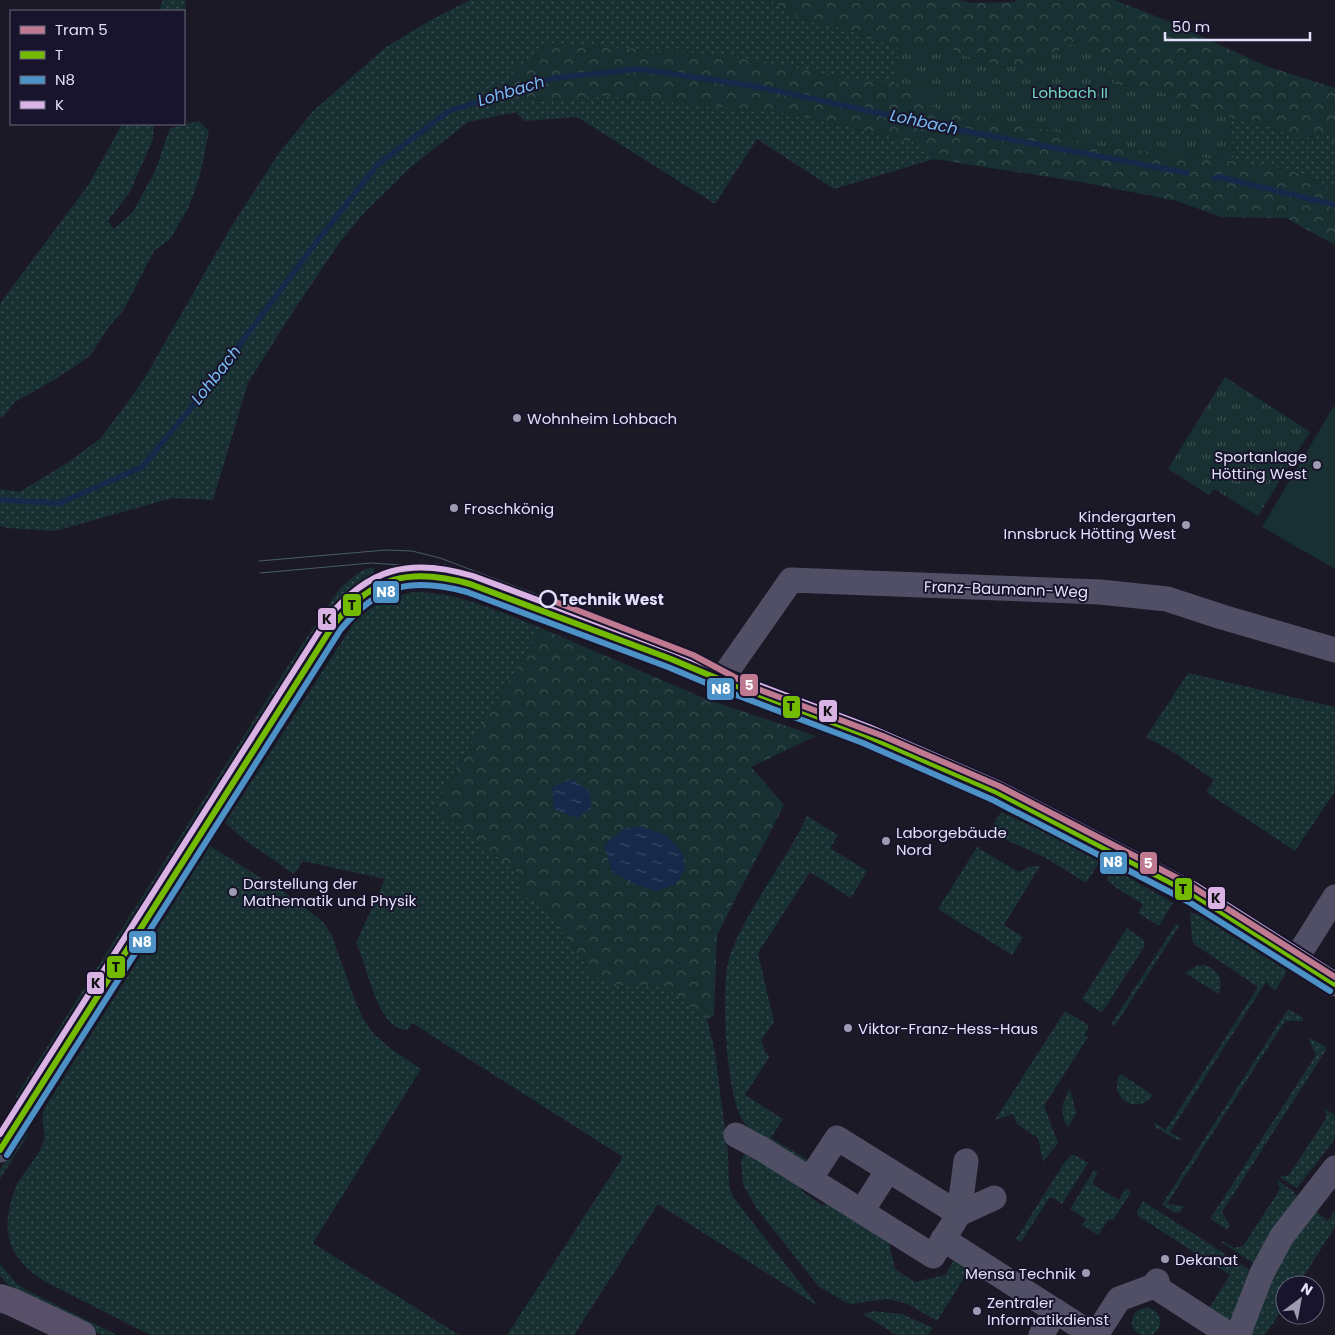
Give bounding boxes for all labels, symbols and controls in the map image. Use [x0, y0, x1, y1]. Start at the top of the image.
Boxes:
legend [10, 10, 185, 125]
scale bar [1165, 10, 1310, 42]
text: 50 m [1172, 16, 1210, 37]
text: Tram 5 [55, 19, 108, 40]
text: T [55, 44, 63, 65]
text: N8 [55, 69, 75, 90]
water label: Lohbach [475, 70, 547, 112]
park label: Lohbach II [1032, 82, 1108, 103]
text: K [55, 94, 64, 115]
water label: Lohbach [888, 104, 960, 140]
water label: Lohbach [186, 341, 246, 409]
place label: Wohnheim Lohbach [527, 408, 677, 429]
marker: Wohnheim Lohbach [511, 412, 523, 424]
place label: Sportanlage Hötting West [1211, 446, 1307, 484]
marker: Sportanlage Hötting West [1311, 459, 1323, 471]
place label: Froschkönig [464, 498, 554, 519]
marker: Froschkönig [448, 502, 460, 514]
place label: Kindergarten Innsbruck Hötting West [1004, 506, 1176, 544]
marker: Kindergarten Innsbruck Hötting West [1180, 519, 1192, 531]
street label: Franz-Baumann-Weg [924, 576, 1088, 602]
line badge: N8 [372, 580, 400, 604]
text: N8 [376, 582, 396, 602]
place label: Technik West [560, 589, 664, 610]
marker: Technik West [539, 590, 557, 608]
line badge: T [342, 593, 362, 617]
text: T [348, 595, 356, 615]
line badge: K [317, 607, 337, 631]
text: K [322, 609, 332, 629]
line badge: 5 [739, 673, 759, 697]
text: 5 [744, 675, 754, 695]
line badge: N8 [706, 677, 735, 701]
text: N8 [711, 679, 731, 699]
line badge: T [782, 695, 801, 719]
text: T [787, 696, 795, 716]
line badge: K [818, 699, 838, 723]
text: K [823, 701, 833, 721]
place label: Laborgebäude Nord [896, 822, 1007, 860]
marker: Laborgebäude Nord [880, 835, 892, 847]
line badge: N8 [1099, 851, 1128, 875]
line badge: 5 [1139, 851, 1158, 875]
text: N8 [1103, 852, 1123, 872]
text: 5 [1143, 853, 1153, 873]
place label: Darstellung der Mathematik und Physik [243, 873, 416, 911]
line badge: T [1174, 877, 1193, 901]
text: T [1179, 879, 1187, 899]
marker: Darstellung der Mathematik und Physik [227, 886, 239, 898]
line badge: K [1207, 886, 1226, 910]
text: K [1211, 888, 1221, 908]
line badge: N8 [128, 930, 157, 954]
text: N8 [132, 932, 152, 952]
line badge: T [106, 955, 126, 979]
text: T [112, 957, 120, 977]
line badge: K [86, 971, 105, 995]
text: K [91, 973, 101, 993]
place label: Viktor-Franz-Hess-Haus [858, 1018, 1038, 1039]
marker: Viktor-Franz-Hess-Haus [842, 1022, 854, 1034]
place label: Dekanat [1175, 1249, 1238, 1270]
marker: Dekanat [1159, 1253, 1171, 1265]
place label: Mensa Technik [965, 1263, 1076, 1284]
marker: Mensa Technik [1080, 1267, 1092, 1279]
north arrow [1275, 1275, 1325, 1325]
text: N [1297, 1278, 1317, 1300]
place label: Zentraler Informatikdienst [987, 1292, 1109, 1330]
marker: Zentraler Informatikdienst [971, 1305, 983, 1317]

